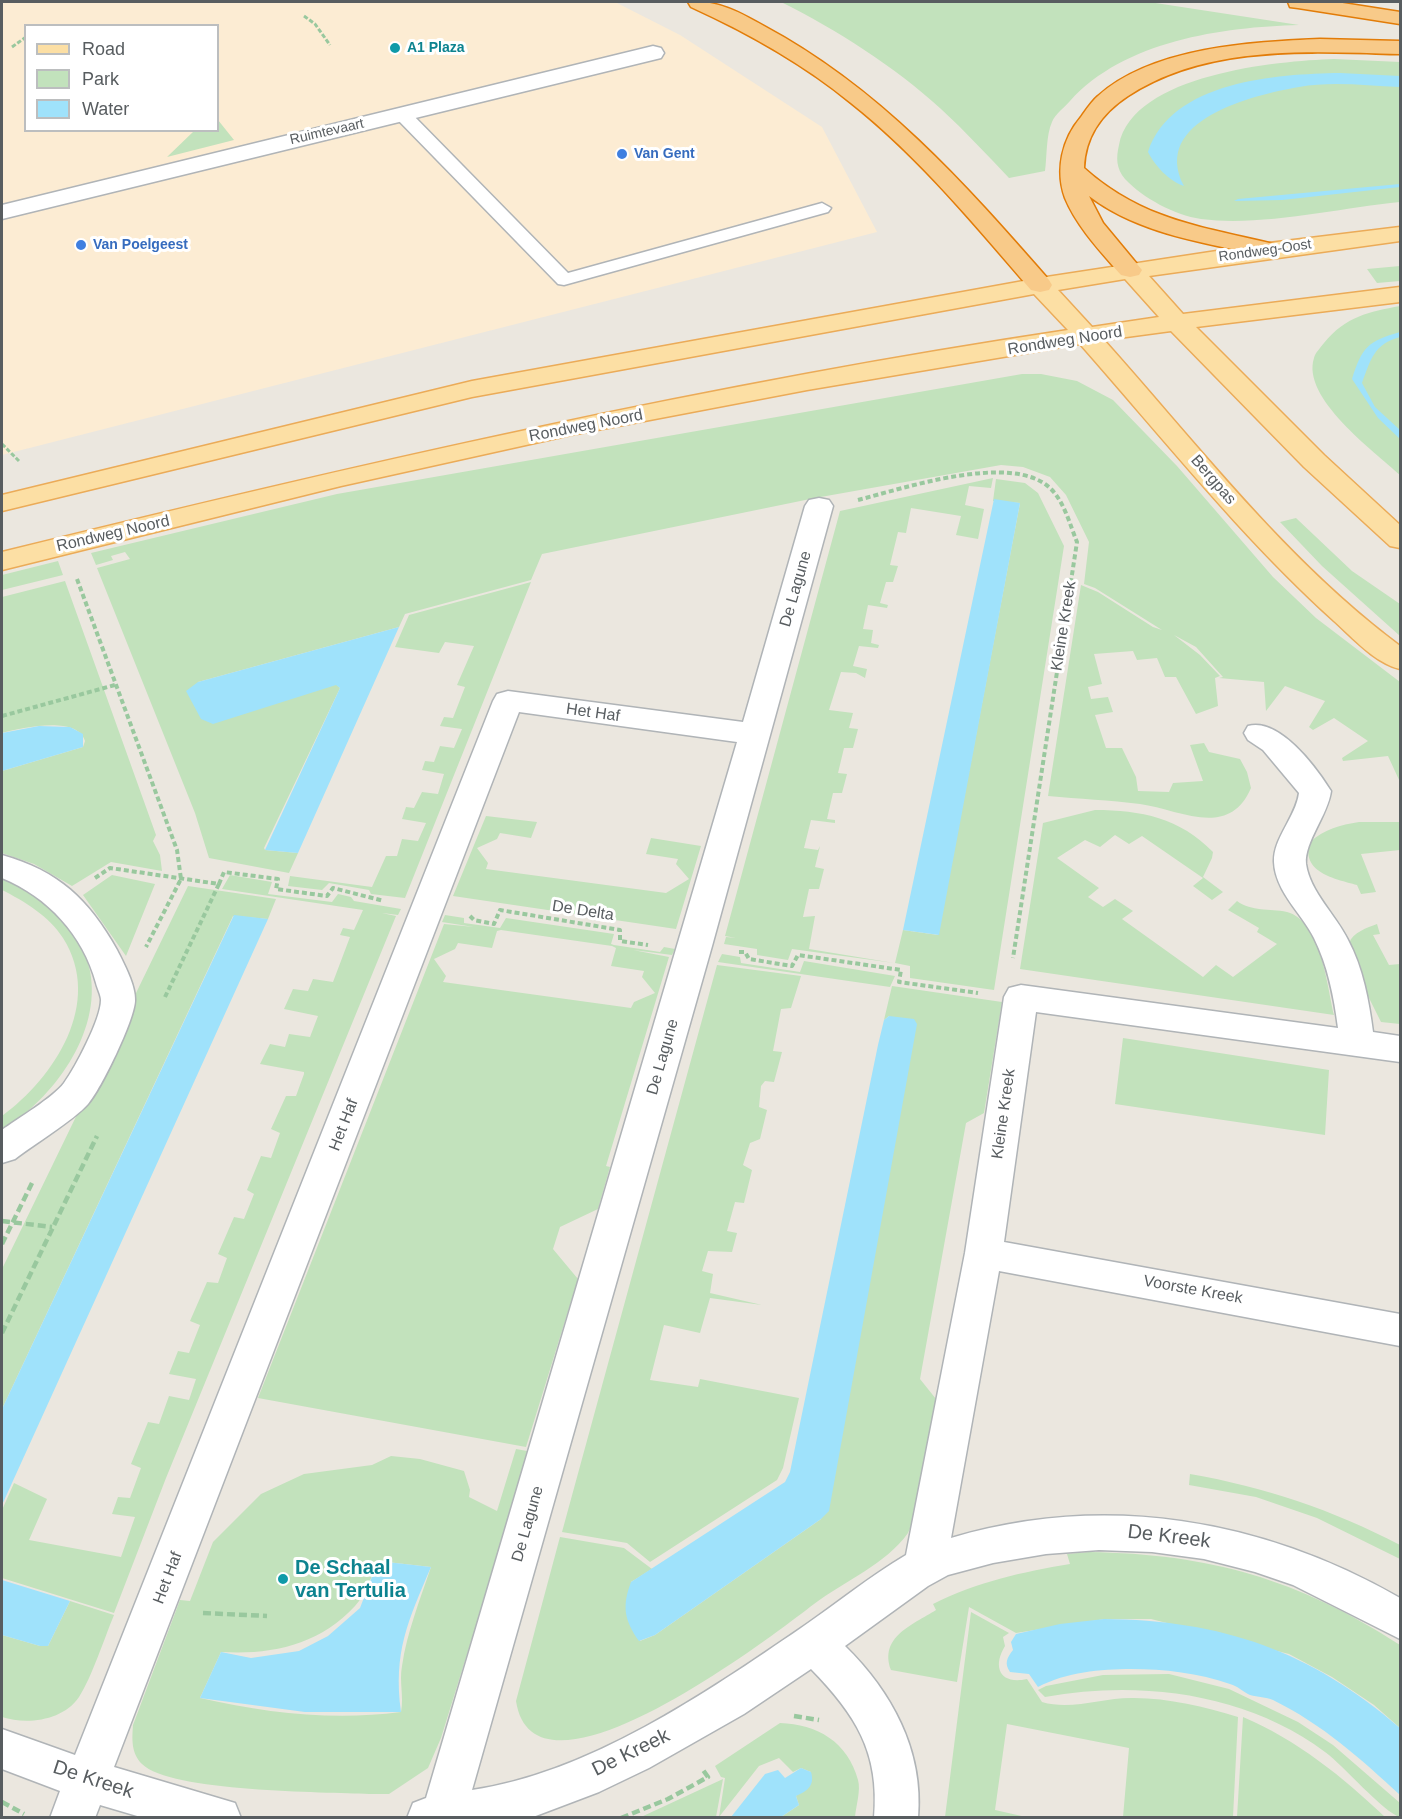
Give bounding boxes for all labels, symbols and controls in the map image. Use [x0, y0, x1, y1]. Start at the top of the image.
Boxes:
legend [24, 24, 219, 132]
text: Road [82, 39, 125, 59]
place label: A1 Plaza [407, 40, 465, 56]
marker: A1 Plaza [388, 41, 402, 55]
text: Park [82, 69, 119, 89]
text: Water [82, 99, 129, 119]
street label: Ruimtevaart [288, 115, 366, 149]
place label: Van Gent [634, 146, 695, 162]
marker: Van Gent [615, 147, 629, 161]
street label: Rondweg-Oost [1218, 236, 1312, 266]
place label: Van Poelgeest [93, 237, 188, 253]
marker: Van Poelgeest [74, 238, 88, 252]
street label: Rondweg Noord [1006, 322, 1124, 360]
street label: Rondweg Noord [527, 406, 645, 446]
street label: Bergpas [1186, 451, 1240, 509]
street label: Rondweg Noord [55, 512, 171, 556]
street label: De Lagune [776, 549, 816, 629]
street label: Kleine Kreek [1047, 580, 1081, 672]
street label: Het Haf [565, 700, 621, 726]
street label: De Delta [551, 897, 615, 925]
street label: De Lagune [643, 1017, 683, 1097]
street label: Kleine Kreek [988, 1068, 1020, 1160]
street label: Het Haf [325, 1096, 363, 1154]
street label: Voorste Kreek [1142, 1272, 1244, 1308]
street label: De Lagune [508, 1484, 548, 1564]
street label: De Kreek [1126, 1520, 1212, 1554]
street label: Het Haf [149, 1549, 187, 1607]
place label: De Schaal van Tertulia [295, 1556, 406, 1603]
marker: De Schaal van Tertulia [276, 1572, 290, 1586]
street label: De Kreek [588, 1724, 674, 1782]
street label: De Kreek [50, 1756, 136, 1804]

